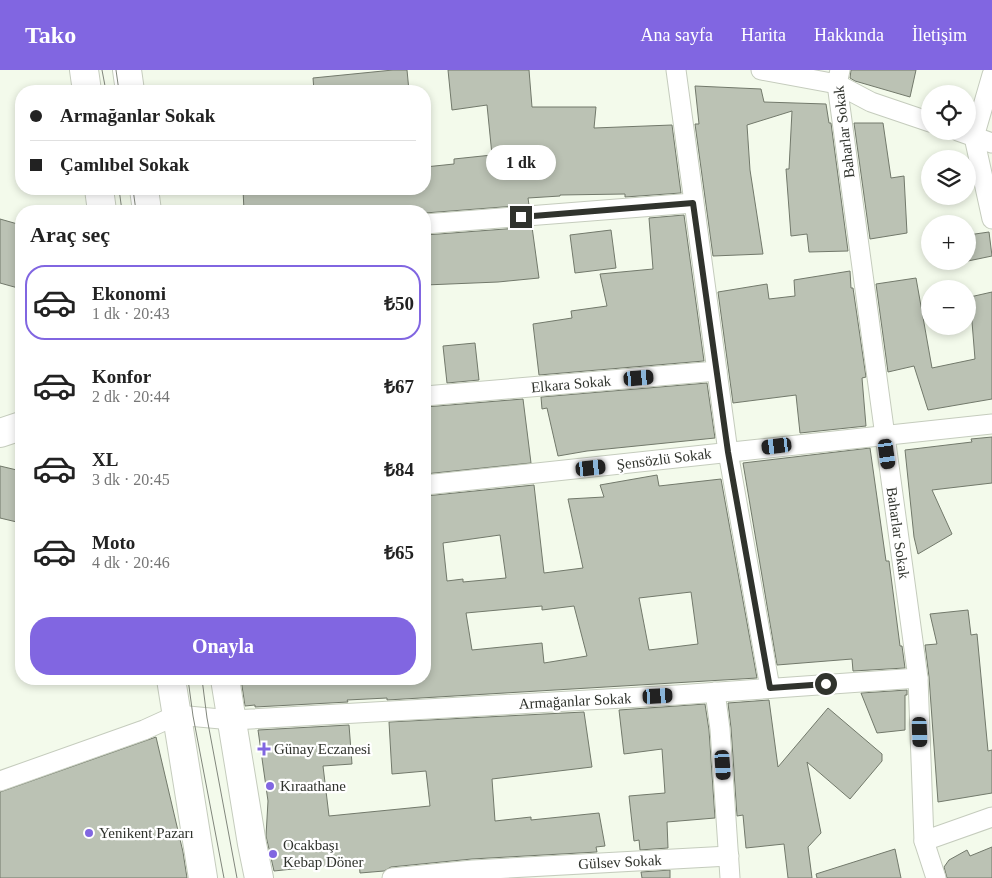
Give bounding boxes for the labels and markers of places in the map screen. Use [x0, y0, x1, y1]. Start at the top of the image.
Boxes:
place label: Günay Eczanesi [274, 741, 371, 757]
marker: Günay Eczanesi [258, 743, 270, 755]
place label: Kıraathane [280, 778, 346, 794]
marker: Kıraathane [264, 780, 276, 792]
place label: Yenikent Pazarı [99, 825, 194, 841]
marker: Yenikent Pazarı [83, 827, 95, 839]
place label: Ocakbaşı Kebap Döner [283, 837, 363, 870]
marker: Ocakbaşı Kebap Döner [267, 848, 279, 860]

